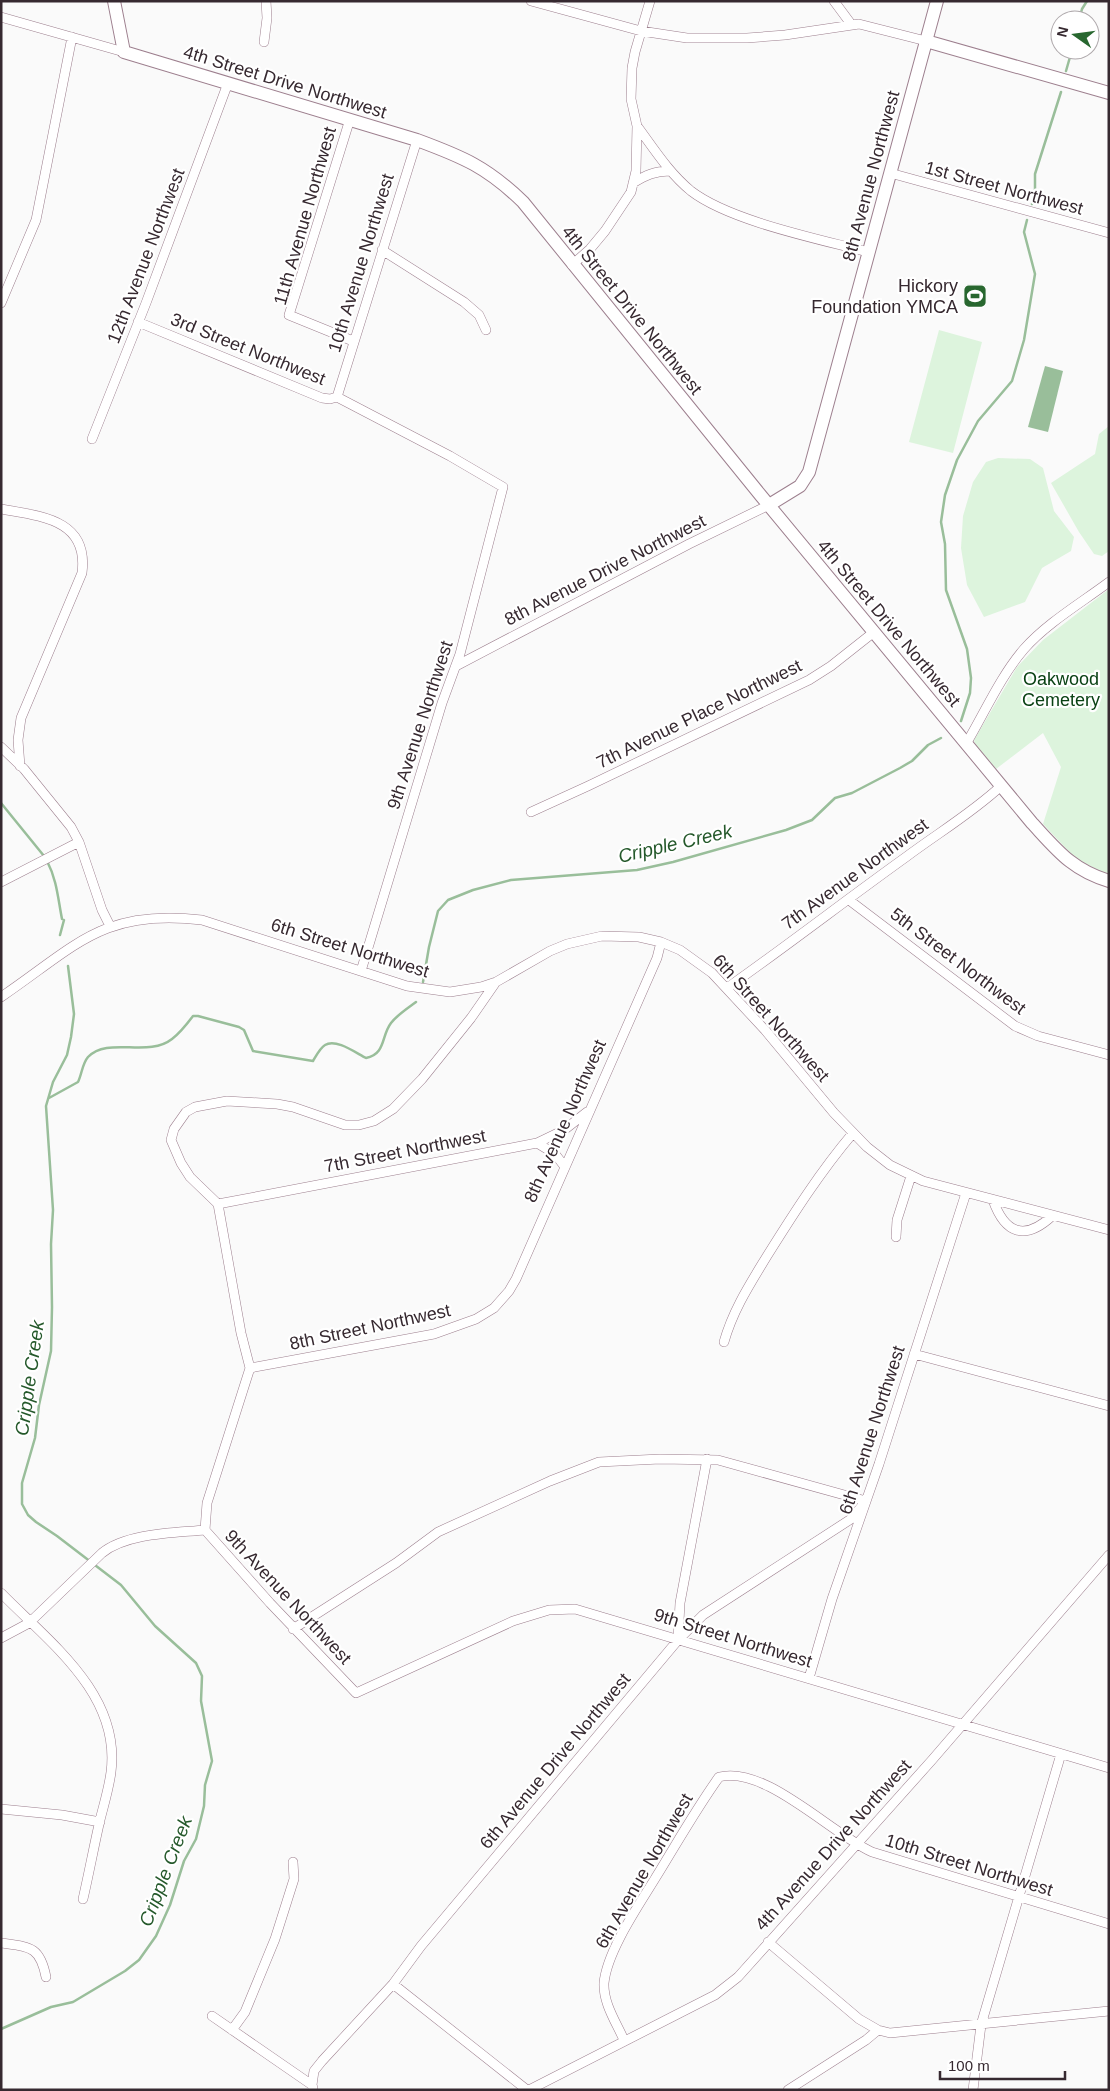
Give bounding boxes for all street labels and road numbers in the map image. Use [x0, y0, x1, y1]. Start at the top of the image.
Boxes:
street label: 4th Street Drive Northwest [181, 42, 389, 122]
street label: 8th Avenue Northwest [839, 89, 903, 263]
street label: 11th Avenue Northwest [270, 125, 340, 307]
street label: 1st Street Northwest [923, 157, 1085, 219]
street label: 12th Avenue Northwest [103, 166, 189, 346]
street label: 10th Avenue Northwest [324, 171, 398, 355]
street label: 4th Street Drive Northwest [558, 222, 706, 398]
street label: 3rd Street Northwest [168, 309, 328, 389]
street label: 8th Avenue Drive Northwest [501, 511, 709, 629]
street label: 4th Street Drive Northwest [814, 536, 964, 710]
street label: 9th Avenue Northwest [383, 638, 457, 812]
street label: 7th Avenue Place Northwest [593, 656, 805, 772]
street label: 7th Avenue Northwest [778, 814, 932, 934]
street label: 5th Street Northwest [886, 904, 1030, 1018]
street label: 6th Street Northwest [269, 914, 431, 982]
street label: 6th Street Northwest [709, 950, 833, 1086]
street label: 8th Avenue Northwest [520, 1037, 610, 1205]
street label: 7th Street Northwest [323, 1126, 487, 1176]
street label: 8th Street Northwest [288, 1300, 452, 1354]
street label: 6th Avenue Northwest [835, 1343, 909, 1517]
street label: 9th Avenue Northwest [221, 1526, 355, 1668]
street label: 9th Street Northwest [652, 1604, 814, 1672]
street label: 6th Avenue Drive Northwest [476, 1669, 634, 1853]
street label: 4th Avenue Drive Northwest [751, 1756, 915, 1934]
street label: 6th Avenue Northwest [591, 1790, 697, 1952]
street label: 10th Street Northwest [883, 1830, 1055, 1900]

